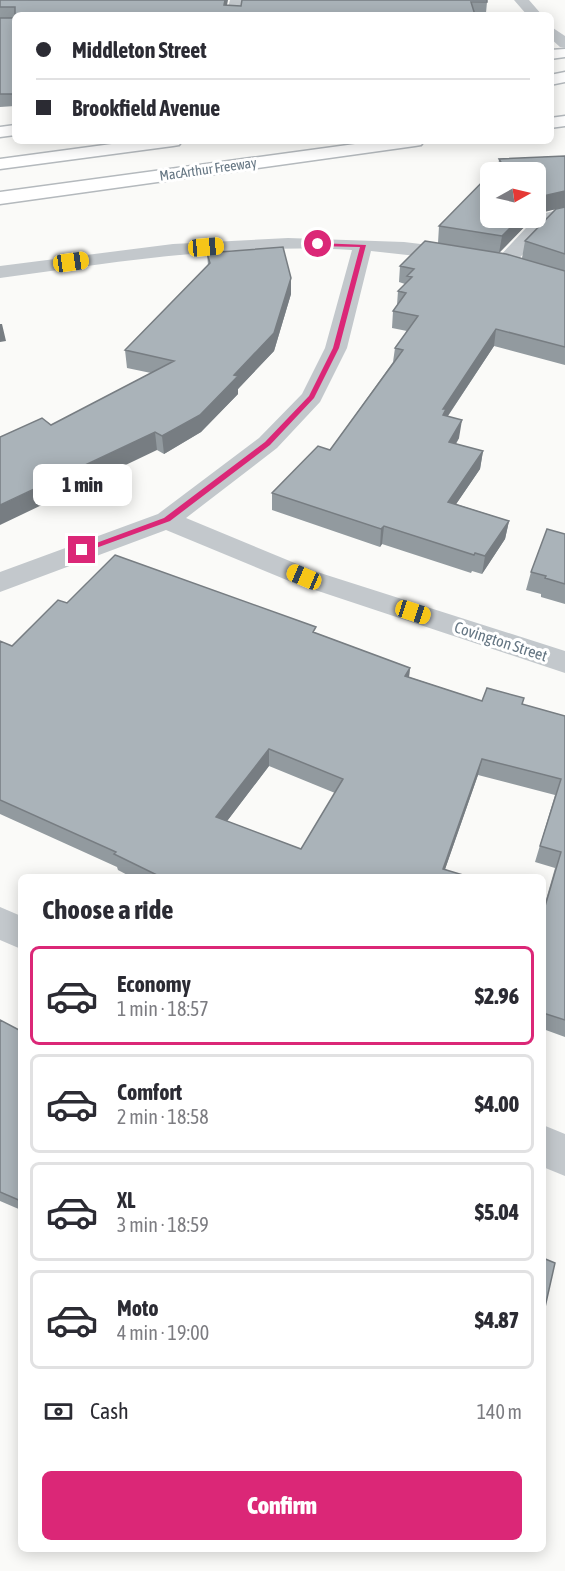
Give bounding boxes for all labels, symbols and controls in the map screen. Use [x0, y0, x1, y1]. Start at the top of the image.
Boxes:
text: Middleton Street [72, 37, 207, 63]
text: Brookfield Avenue [72, 95, 220, 121]
street label: MacArthur Freeway [158, 154, 258, 184]
north arrow [480, 162, 546, 228]
map controls [480, 162, 546, 228]
route start [304, 230, 331, 257]
car [187, 236, 225, 258]
car [52, 251, 90, 273]
callout: 1 min [32, 463, 132, 505]
text: 1 min [62, 473, 103, 496]
route end [68, 536, 95, 563]
car [284, 562, 324, 592]
car [393, 598, 433, 626]
street label: Covington Street [452, 618, 550, 666]
text: Choose a ride [42, 894, 174, 925]
icon: car [45, 969, 99, 1023]
text: Economy [117, 971, 191, 997]
text: $2.96 [475, 983, 519, 1009]
text: 1 min · 18:57 [117, 997, 209, 1020]
icon: car [45, 1077, 99, 1131]
text: Comfort [117, 1079, 182, 1105]
text: $4.00 [475, 1091, 519, 1117]
text: 2 min · 18:58 [117, 1105, 209, 1128]
icon: car [45, 1185, 99, 1239]
text: XL [117, 1187, 135, 1213]
text: $5.04 [475, 1199, 519, 1225]
text: 3 min · 18:59 [117, 1213, 209, 1236]
icon: car [45, 1293, 99, 1347]
text: Moto [117, 1295, 159, 1321]
text: $4.87 [475, 1307, 519, 1333]
text: 4 min · 19:00 [117, 1321, 209, 1344]
icon: cash [42, 1395, 75, 1428]
text: Cash [90, 1398, 129, 1424]
text: 140 m [477, 1400, 522, 1423]
button: Confirm [42, 1471, 522, 1540]

